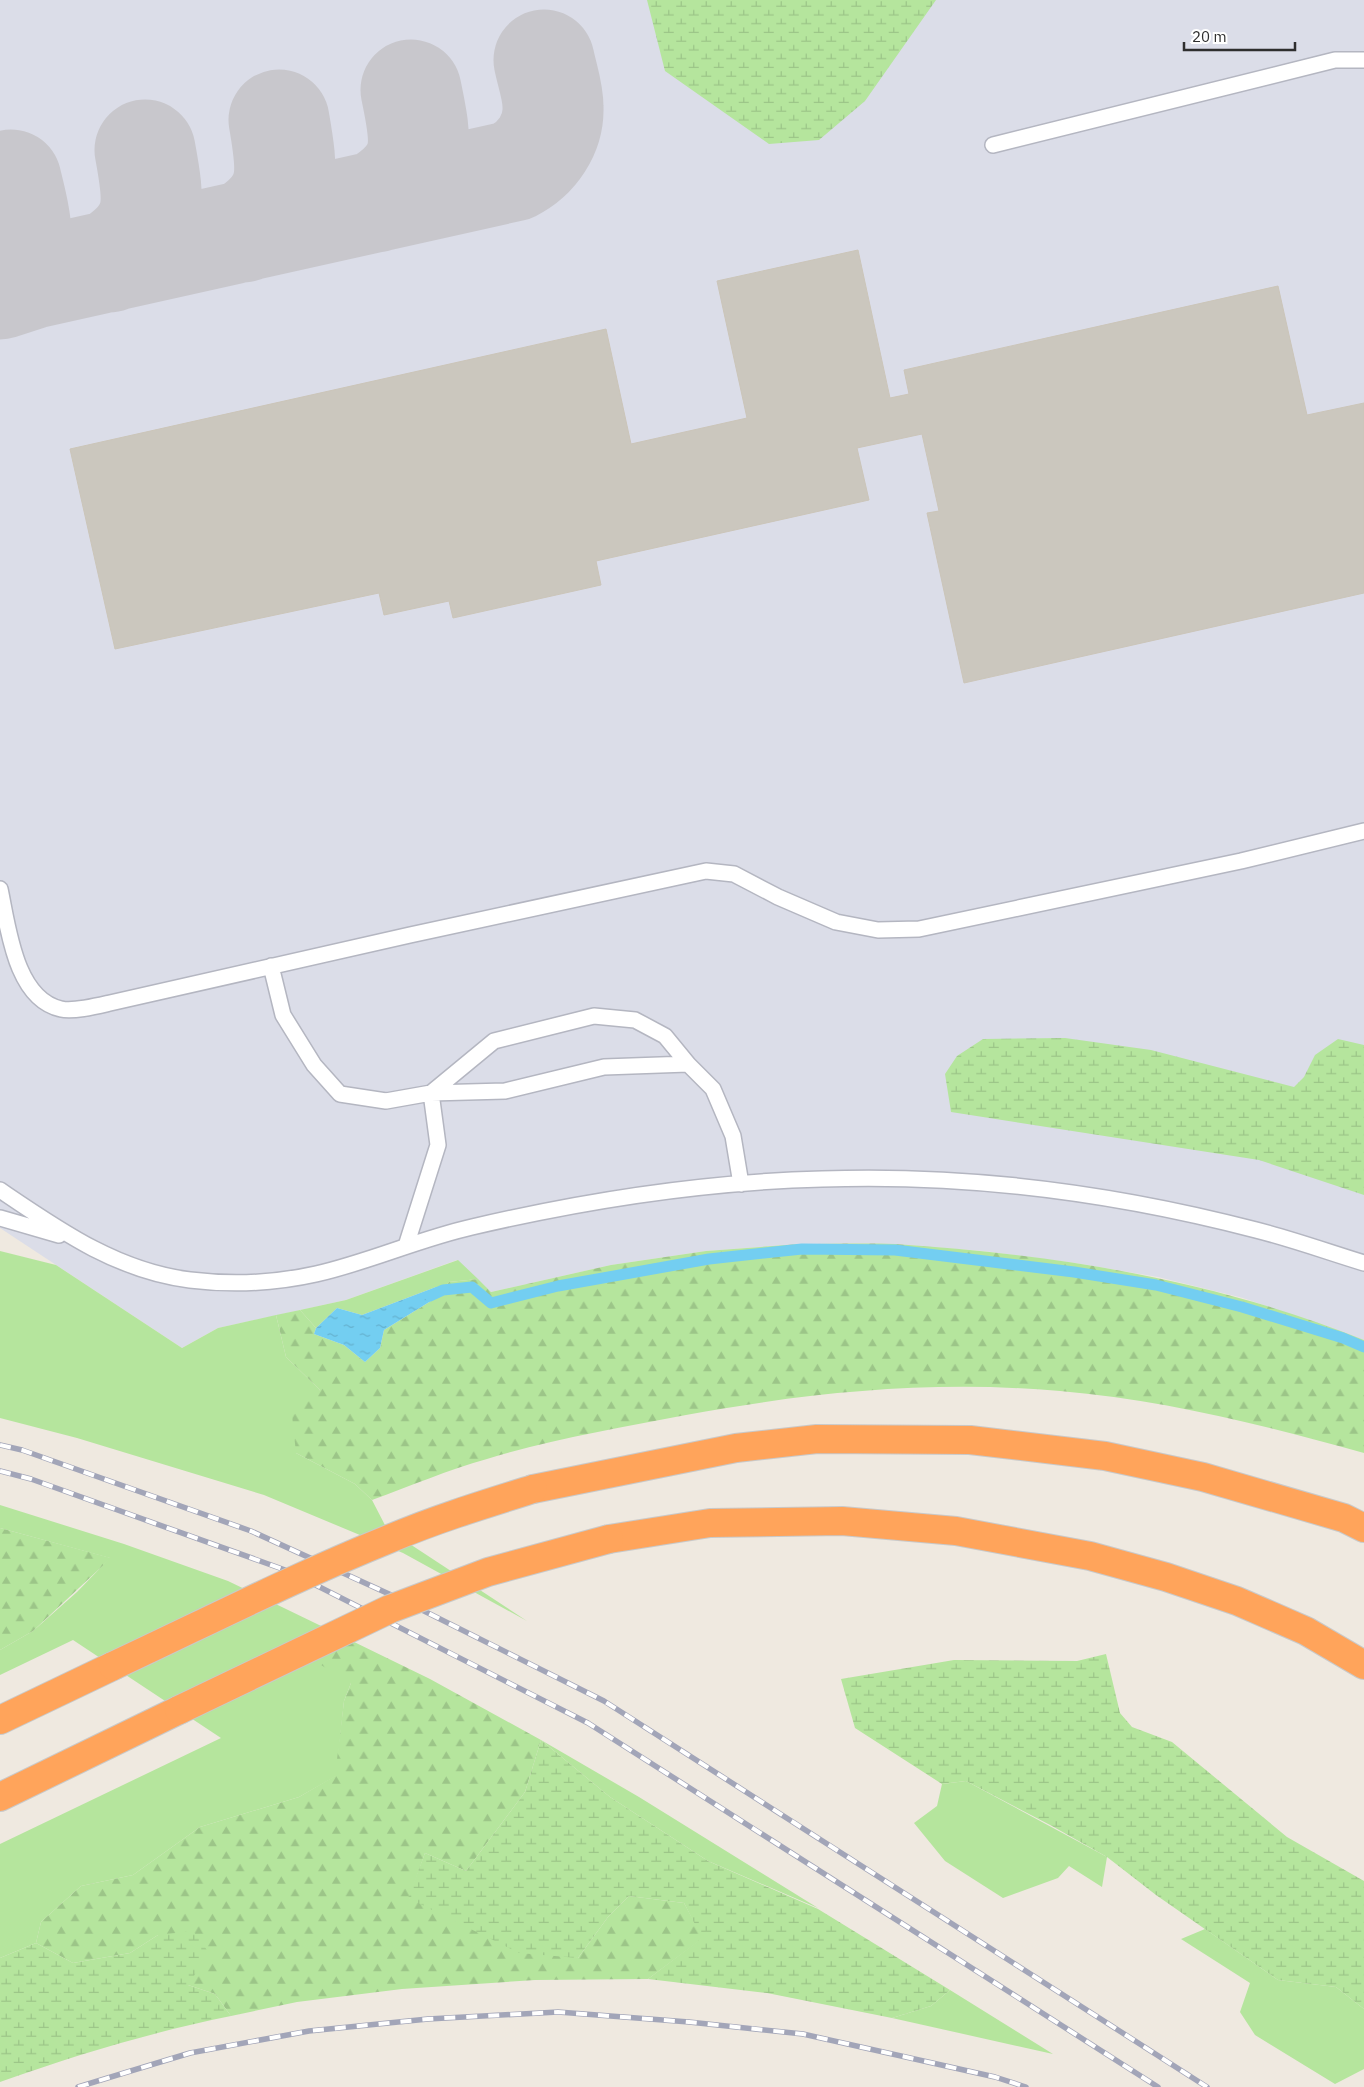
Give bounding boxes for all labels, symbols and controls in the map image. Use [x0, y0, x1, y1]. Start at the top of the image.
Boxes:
scale bar [1184, 20, 1295, 52]
text: 20 m [1192, 27, 1227, 46]

